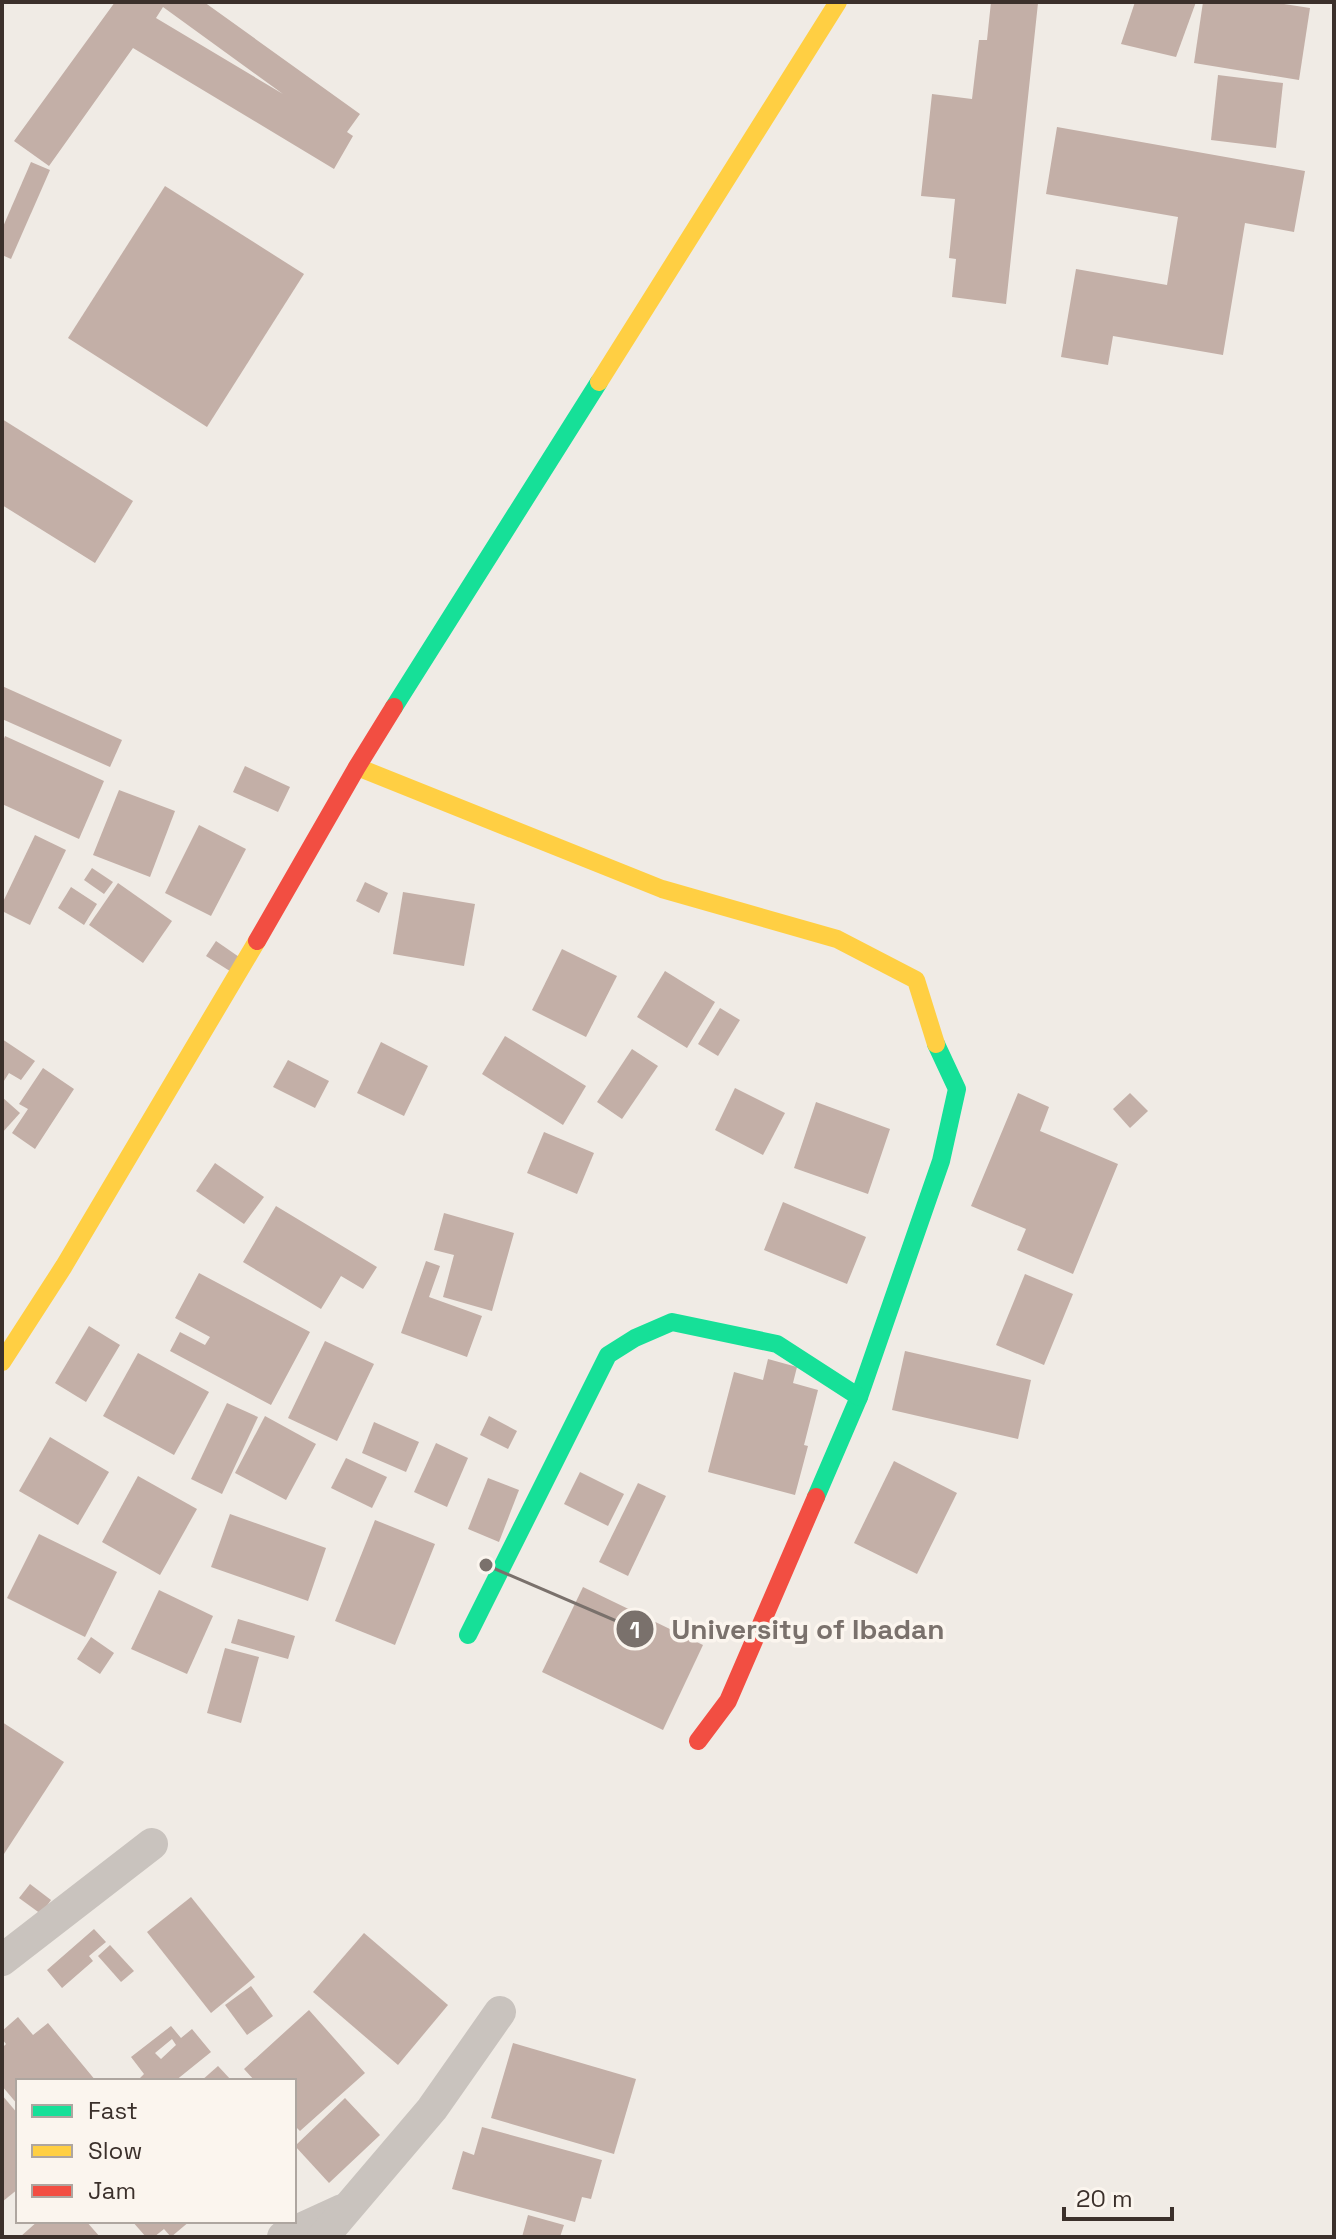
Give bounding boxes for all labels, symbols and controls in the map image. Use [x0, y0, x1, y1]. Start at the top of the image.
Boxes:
callout: University of Ibadan [615, 1603, 960, 1655]
text: University of Ibadan [671, 1611, 945, 1647]
text: 1 [630, 1614, 640, 1645]
legend [16, 2079, 296, 2223]
text: Fast [88, 2095, 138, 2126]
text: Slow [88, 2135, 142, 2166]
scale bar [1064, 2171, 1172, 2221]
text: Jam [88, 2175, 136, 2206]
text: 20 m [1076, 2183, 1133, 2214]

